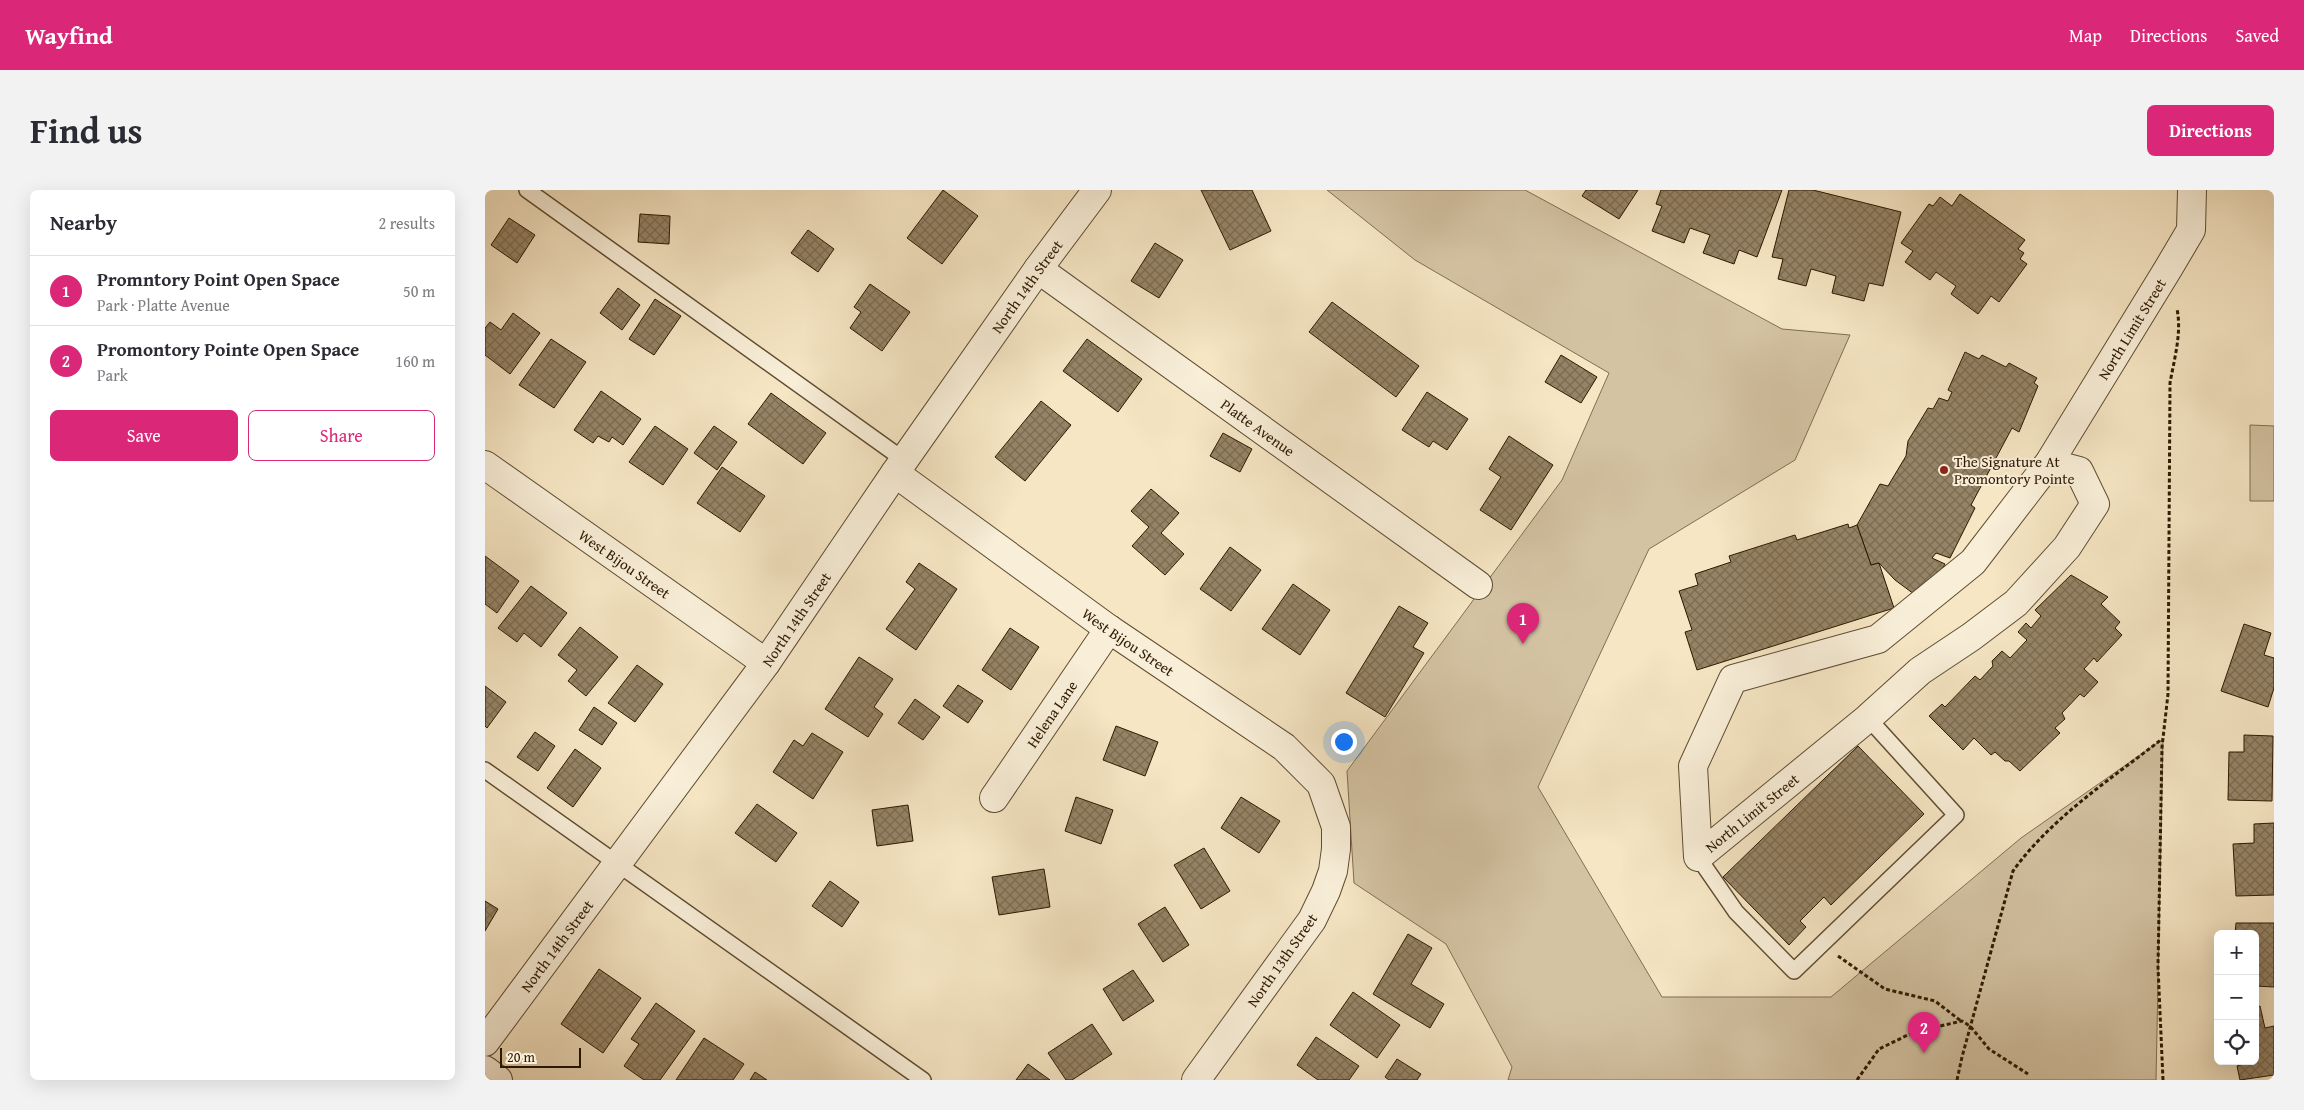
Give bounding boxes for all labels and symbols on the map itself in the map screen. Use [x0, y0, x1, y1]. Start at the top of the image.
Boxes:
street label: North 14th Street [986, 235, 1067, 337]
street label: North Limit Street [2092, 274, 2171, 383]
street label: Platte Avenue [1217, 393, 1299, 461]
place label: The Signature At Promontory Pointe [1954, 451, 2075, 489]
marker: The Signature At Promontory Pointe [1938, 464, 1950, 476]
street label: West Bijou Street [575, 524, 675, 603]
street label: North 14th Street [756, 567, 836, 670]
street label: West Bijou Street [1078, 602, 1179, 681]
pin: 1 [1507, 603, 1539, 644]
street label: Helena Lane [1021, 676, 1082, 751]
your location [1331, 729, 1357, 755]
street label: North Limit Street [1701, 768, 1804, 857]
street label: North 14th Street [515, 895, 598, 996]
street label: North 13th Street [1242, 908, 1323, 1011]
pin: 2 [1908, 1012, 1940, 1053]
scale bar [500, 1045, 581, 1068]

